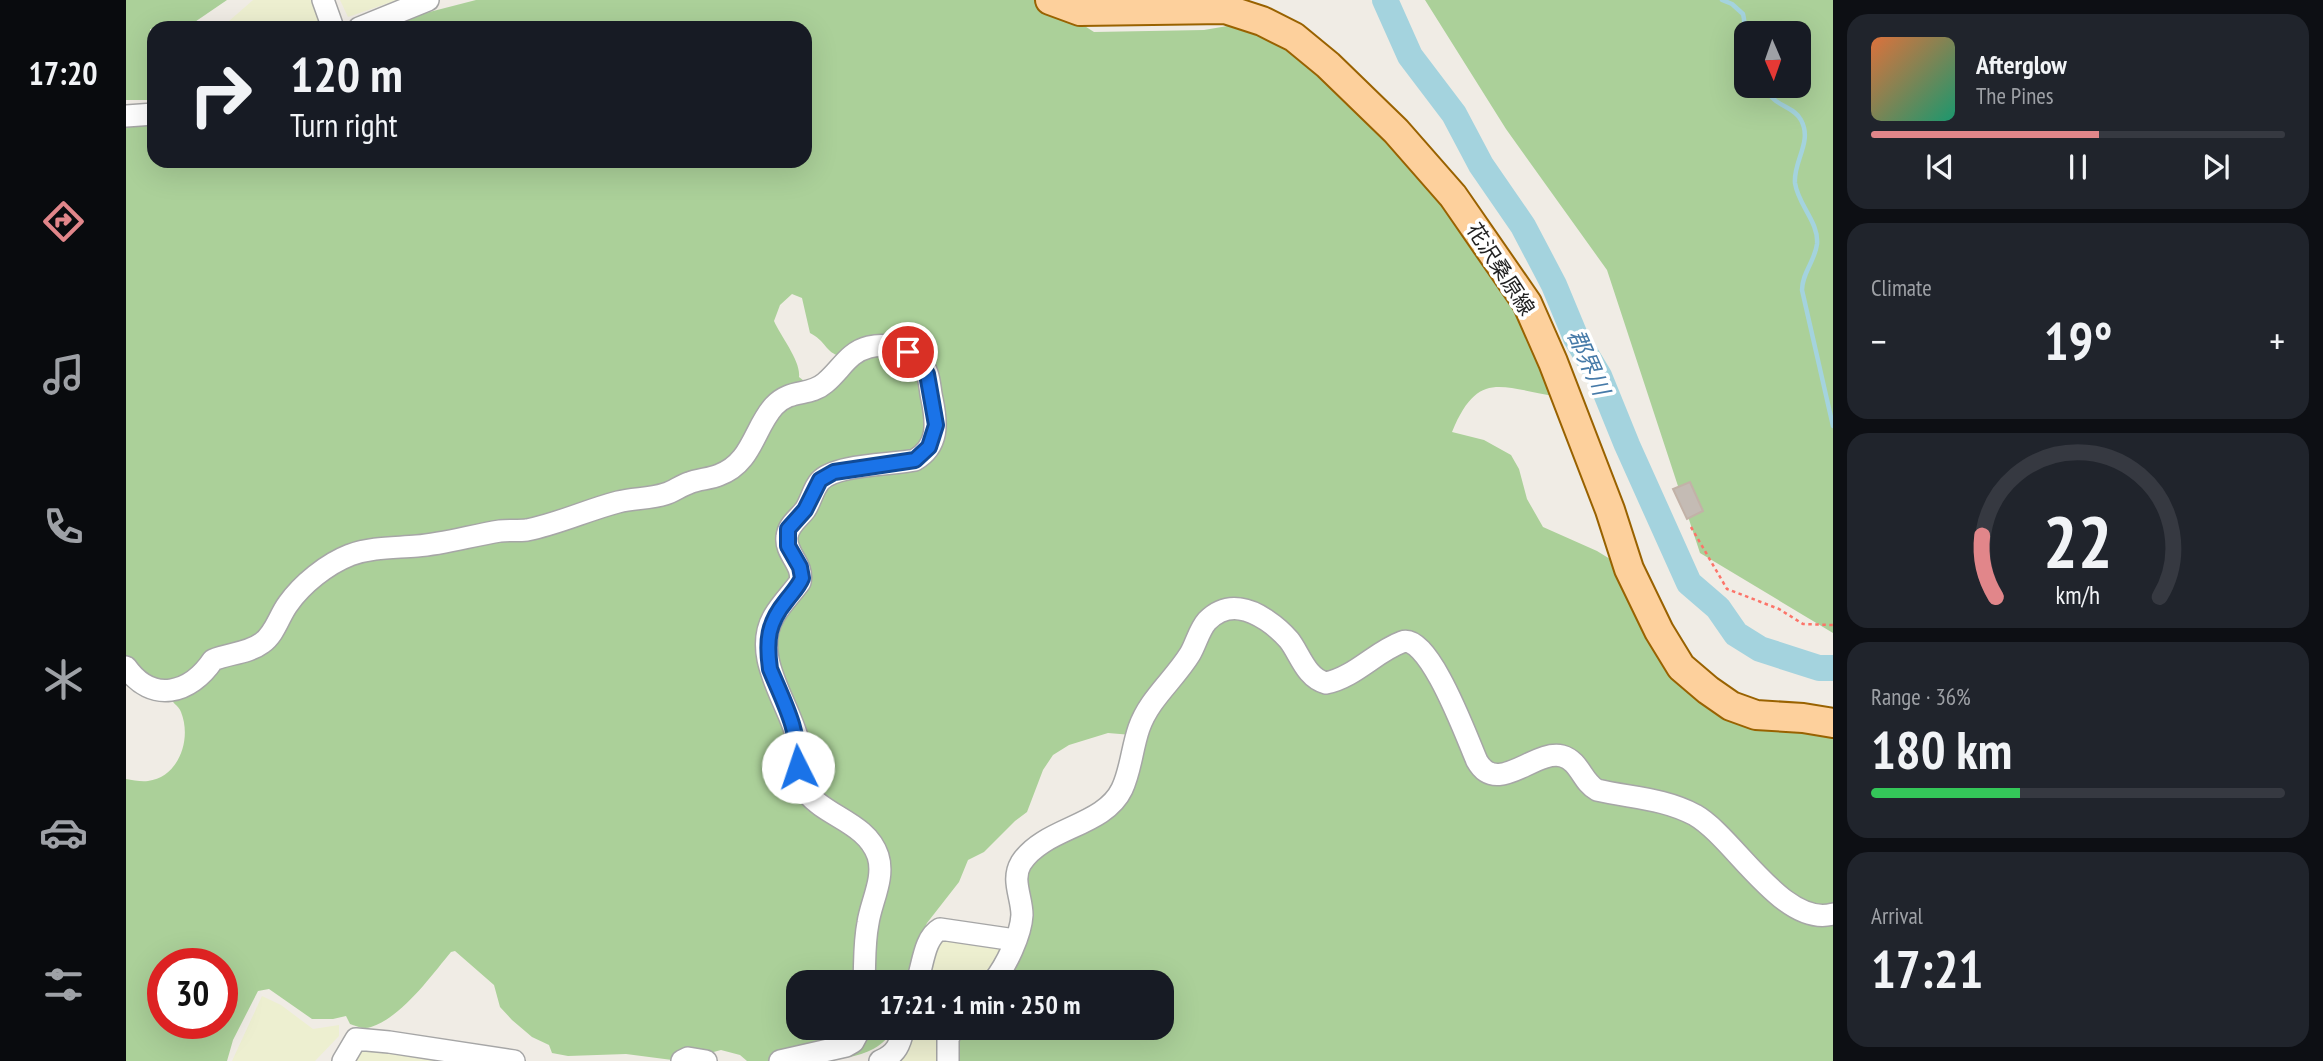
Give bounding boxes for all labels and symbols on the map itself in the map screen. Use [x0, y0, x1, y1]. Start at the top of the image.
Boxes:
north arrow [1734, 21, 1811, 98]
street label: 花沢桑原線 [1461, 218, 1541, 320]
pin [878, 322, 938, 382]
water label: 郡界川 [1562, 325, 1617, 402]
position arrow [761, 730, 835, 804]
speed limit sign: 30 [147, 948, 238, 1039]

